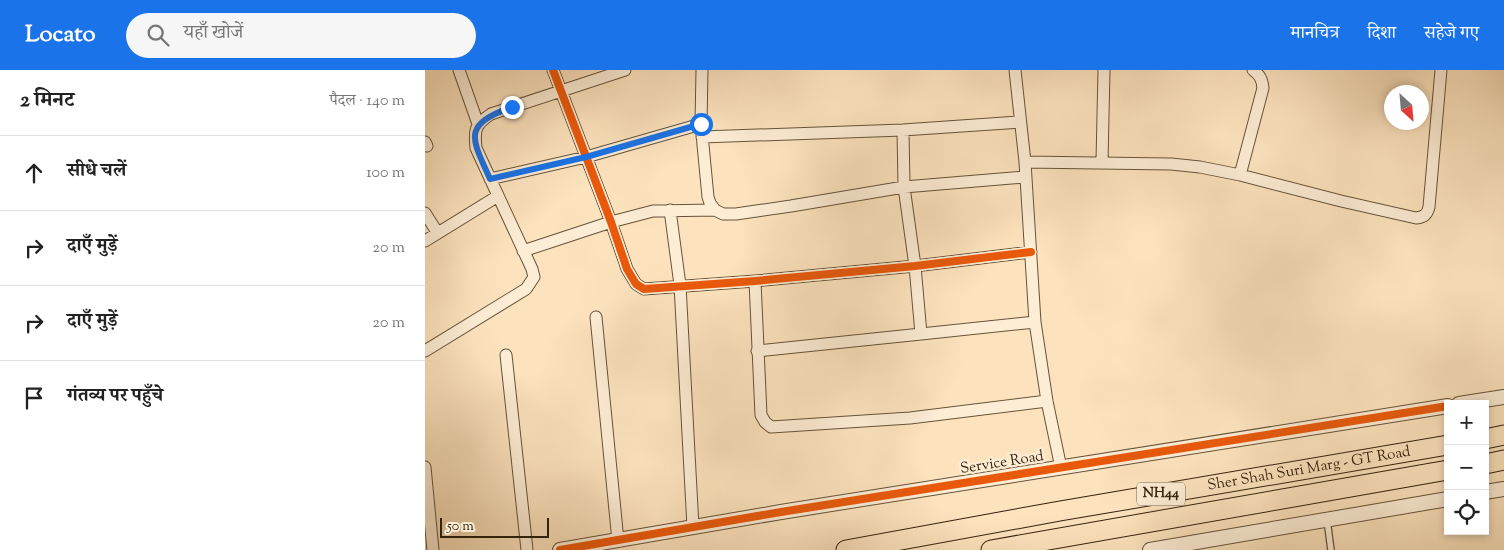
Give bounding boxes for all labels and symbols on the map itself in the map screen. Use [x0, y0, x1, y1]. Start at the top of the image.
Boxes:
north arrow [1384, 85, 1429, 130]
route end [501, 96, 524, 119]
route start [690, 113, 713, 136]
street label: Sher Shah Suri Marg - GT Road [1206, 441, 1413, 496]
street label: Service Road [959, 446, 1046, 480]
road number: NH44 [1137, 482, 1185, 506]
scale bar [440, 515, 549, 538]

